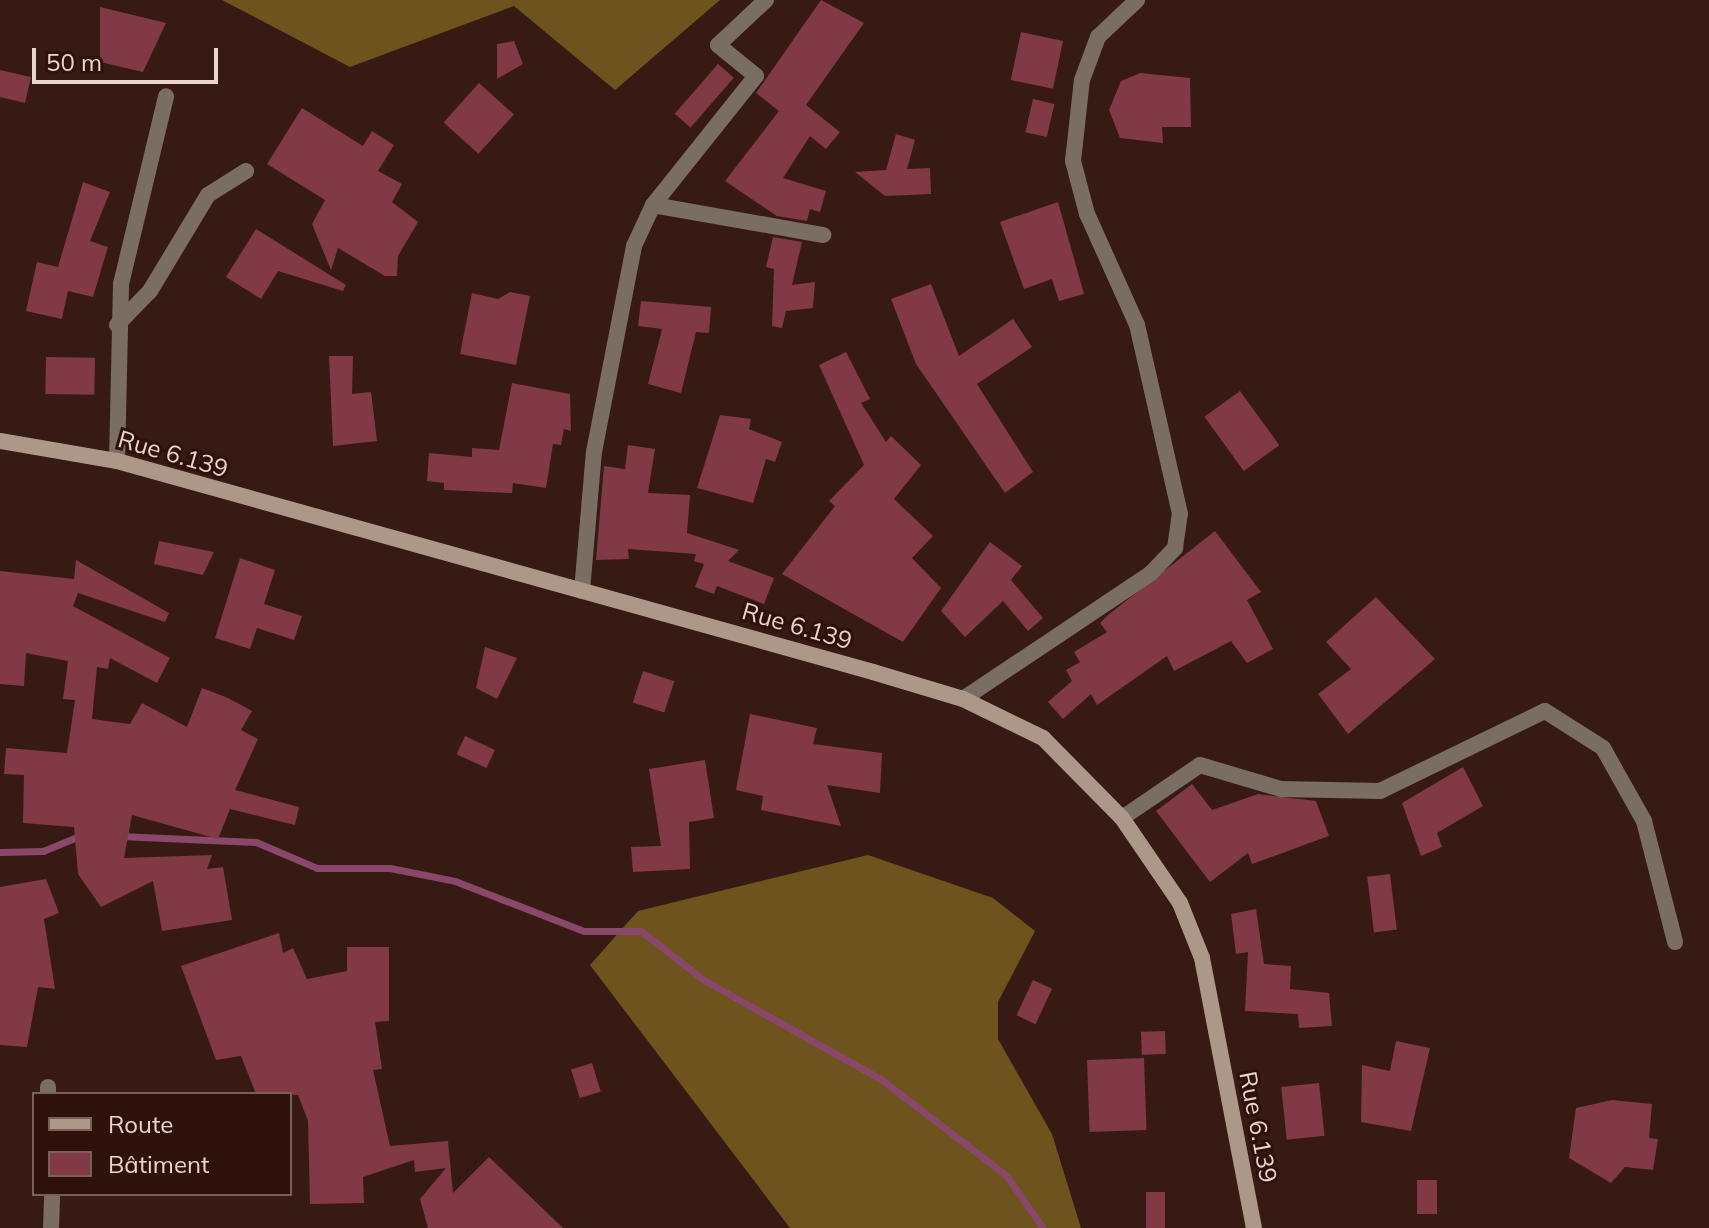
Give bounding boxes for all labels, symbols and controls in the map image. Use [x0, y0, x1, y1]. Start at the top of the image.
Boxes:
scale bar [36, 32, 222, 82]
text: 50 m [46, 47, 102, 77]
street label: Rue 6.139 [115, 425, 231, 483]
street label: Rue 6.139 [739, 597, 855, 655]
street label: Rue 6.139 [1233, 1069, 1283, 1185]
legend [32, 1092, 292, 1196]
text: Route [108, 1109, 173, 1139]
text: Bâtiment [108, 1149, 209, 1179]

